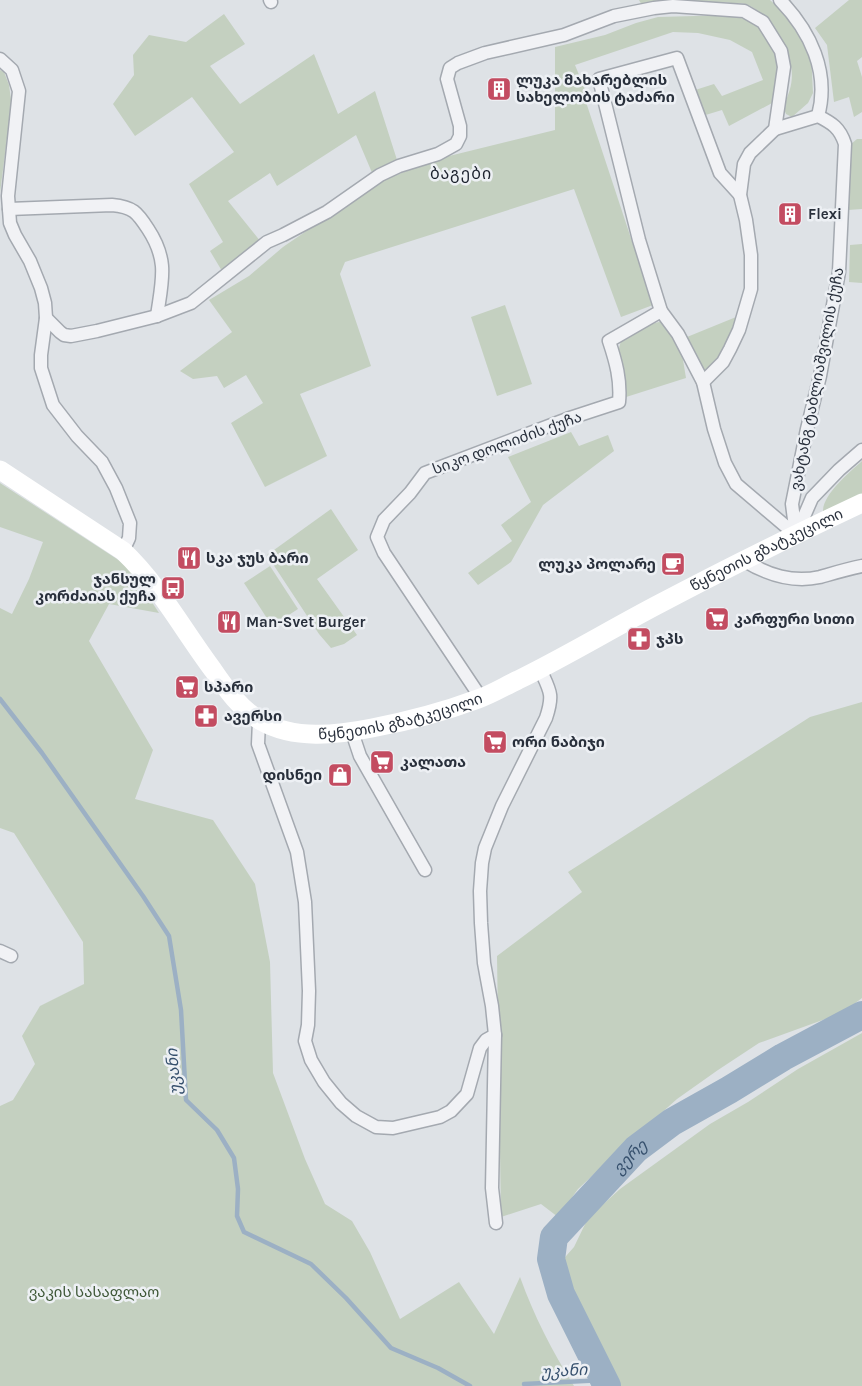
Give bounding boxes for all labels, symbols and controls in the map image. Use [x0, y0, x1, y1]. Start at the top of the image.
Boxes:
place label: ლუკა მახარებლის სახელობის ტაძარი [516, 71, 675, 106]
building icon: ლუკა მახარებლის სახელობის ტაძარი [486, 76, 512, 102]
district label: ბაგები [430, 164, 492, 183]
building icon: Flexi [777, 201, 803, 227]
place label: Flexi [808, 205, 842, 223]
street label: ვახტანგ ტაბლიაშვილის ქუჩა [786, 266, 848, 492]
street label: სიკო დოლიძის ქუჩა [430, 408, 584, 478]
street label: წყნეთის გზატკეცილი [687, 504, 846, 595]
restaurant icon: სკა ჯუს ბარი [176, 545, 202, 571]
place label: სკა ჯუს ბარი [206, 549, 309, 567]
cafe icon: ლუკა პოლარე [660, 551, 686, 577]
place label: ლუკა პოლარე [538, 555, 656, 573]
place label: ჯანსულ კორძაიას ქუჩა [35, 570, 156, 605]
bus stop icon: ჯანსულ კორძაიას ქუჩა [160, 575, 186, 601]
supermarket icon: კარფური სითი [704, 606, 730, 632]
restaurant icon: Man-Svet Burger [216, 609, 242, 635]
place label: კარფური სითი [734, 610, 855, 628]
place label: Man-Svet Burger [246, 613, 365, 631]
pharmacy icon: ჯპს [626, 626, 652, 652]
place label: ჯპს [656, 630, 683, 648]
supermarket icon: სპარი [174, 674, 200, 700]
place label: სპარი [204, 678, 253, 696]
street label: წყნეთის გზატკეცილი [318, 689, 485, 743]
pharmacy icon: ავერსი [193, 703, 219, 729]
place label: ავერსი [224, 707, 282, 725]
supermarket icon: ორი ნაბიჯი [482, 729, 508, 755]
place label: ორი ნაბიჯი [512, 733, 605, 751]
supermarket icon: კალათა [369, 749, 395, 775]
place label: კალათა [400, 753, 466, 771]
shop icon: დისნეი [327, 762, 353, 788]
place label: დისნეი [262, 766, 322, 784]
water label: უკანი [162, 1047, 185, 1096]
water label: ვერე [609, 1135, 651, 1178]
park label: ვაკის სასაფლაო [29, 1283, 159, 1301]
water label: უკანი [540, 1360, 588, 1381]

